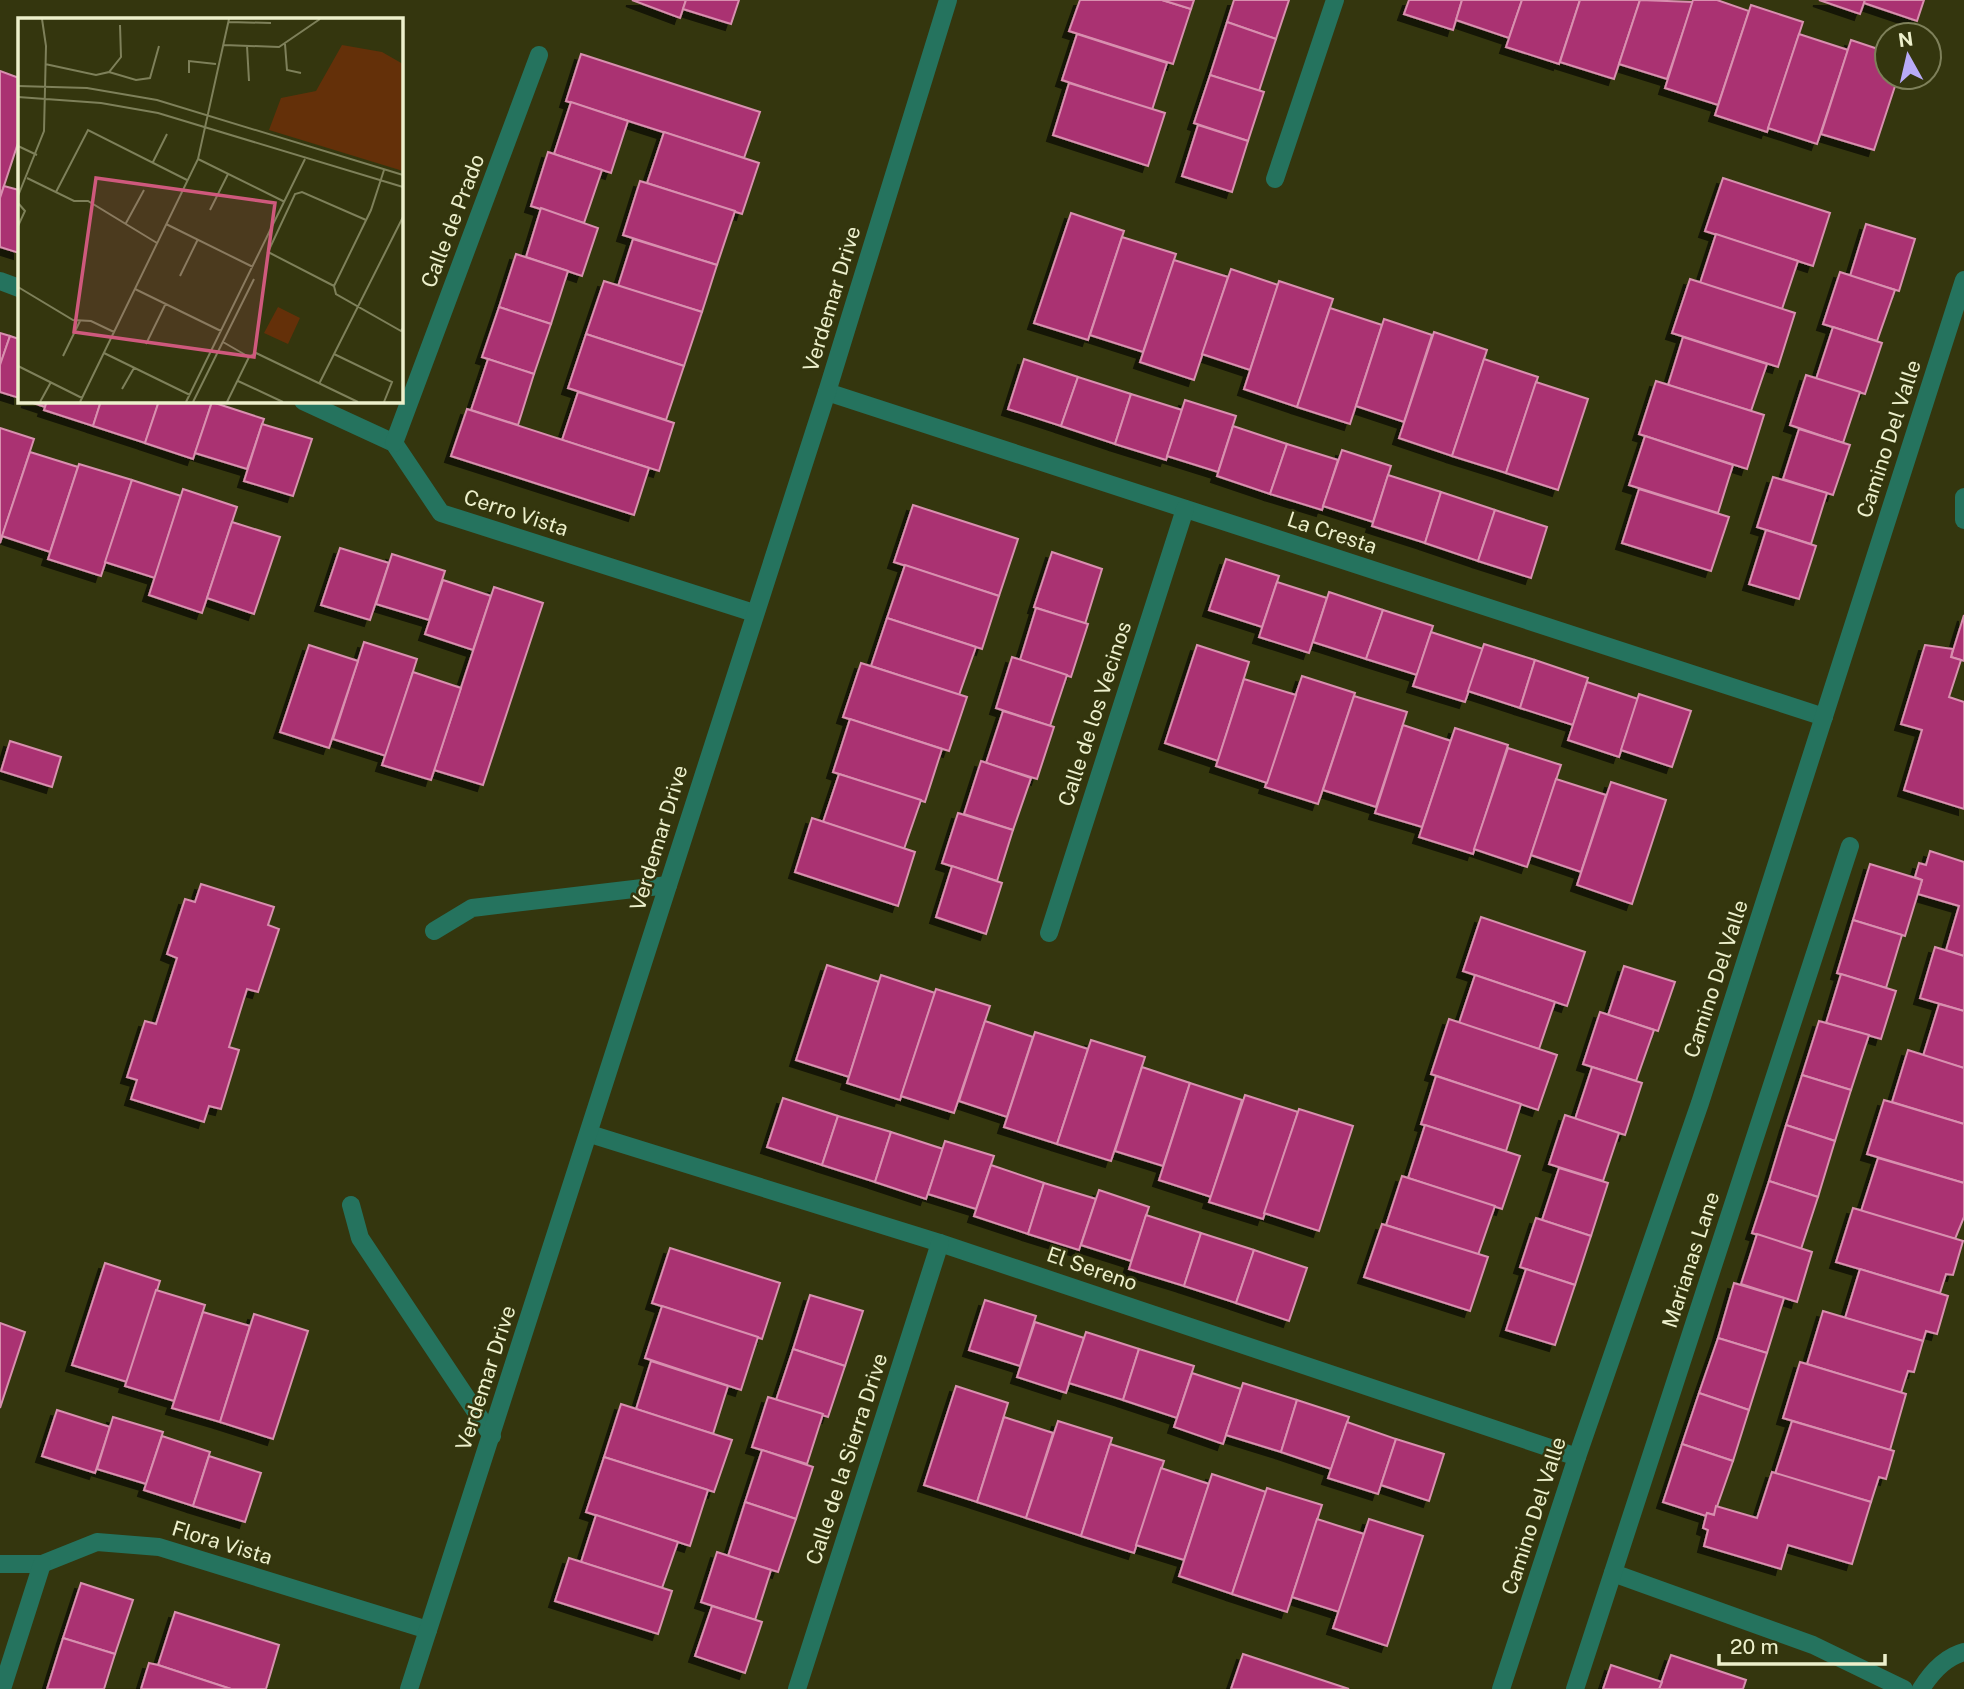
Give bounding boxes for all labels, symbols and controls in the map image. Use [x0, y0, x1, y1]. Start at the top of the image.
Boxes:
inset map [18, 18, 402, 402]
north arrow [1873, 21, 1943, 91]
text: N [1897, 27, 1915, 51]
street label: Calle de Prado [416, 151, 489, 291]
street label: Verdemar Drive [798, 223, 866, 375]
street label: Camino Del Valle [1851, 357, 1926, 521]
street label: Cerro Vista [461, 484, 572, 541]
street label: La Cresta [1284, 506, 1380, 559]
street label: Calle de los Vecinos [1053, 618, 1136, 809]
street label: Verdemar Drive [625, 762, 693, 914]
street label: Camino Del Valle [1678, 897, 1753, 1061]
street label: Marianas Lane [1657, 1189, 1724, 1331]
street label: El Sereno [1044, 1241, 1141, 1296]
street label: Verdemar Drive [450, 1302, 521, 1453]
street label: Calle de la Sierra Drive [800, 1350, 893, 1568]
street label: Camino Del Valle [1496, 1434, 1571, 1598]
street label: Flora Vista [169, 1515, 275, 1570]
scale bar [1719, 1622, 1885, 1666]
text: 20 m [1730, 1634, 1779, 1659]

